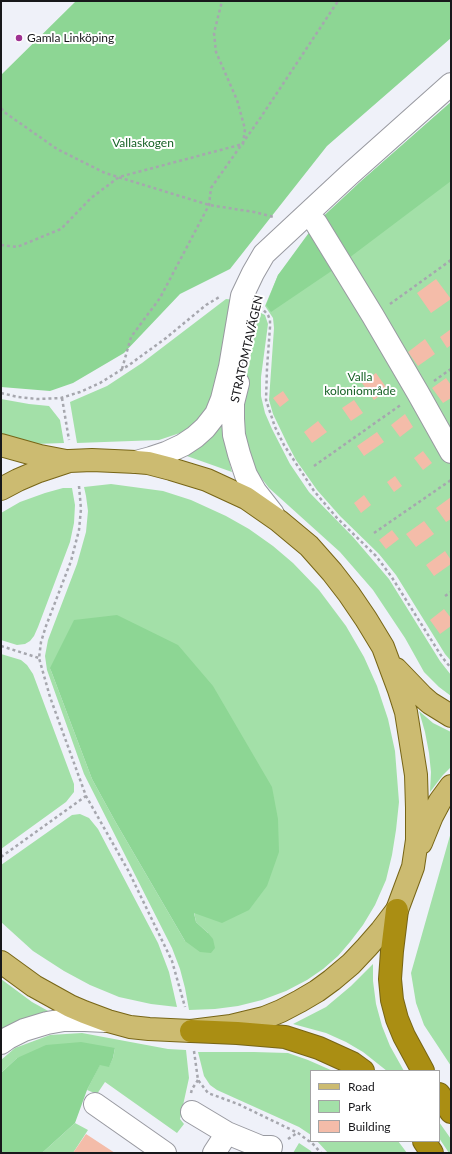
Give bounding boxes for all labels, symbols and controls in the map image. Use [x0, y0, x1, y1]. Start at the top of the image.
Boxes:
place label: Gamla Linköping [27, 31, 114, 45]
marker: Gamla Linköping [14, 33, 24, 43]
park label: Vallaskogen [112, 136, 174, 150]
street label: STRATOMTAVÄGEN [228, 294, 266, 404]
park label: Valla koloniområde [324, 370, 396, 398]
legend [310, 1070, 440, 1142]
text: Road [348, 1079, 375, 1094]
text: Park [348, 1099, 371, 1114]
text: Building [348, 1119, 391, 1134]

